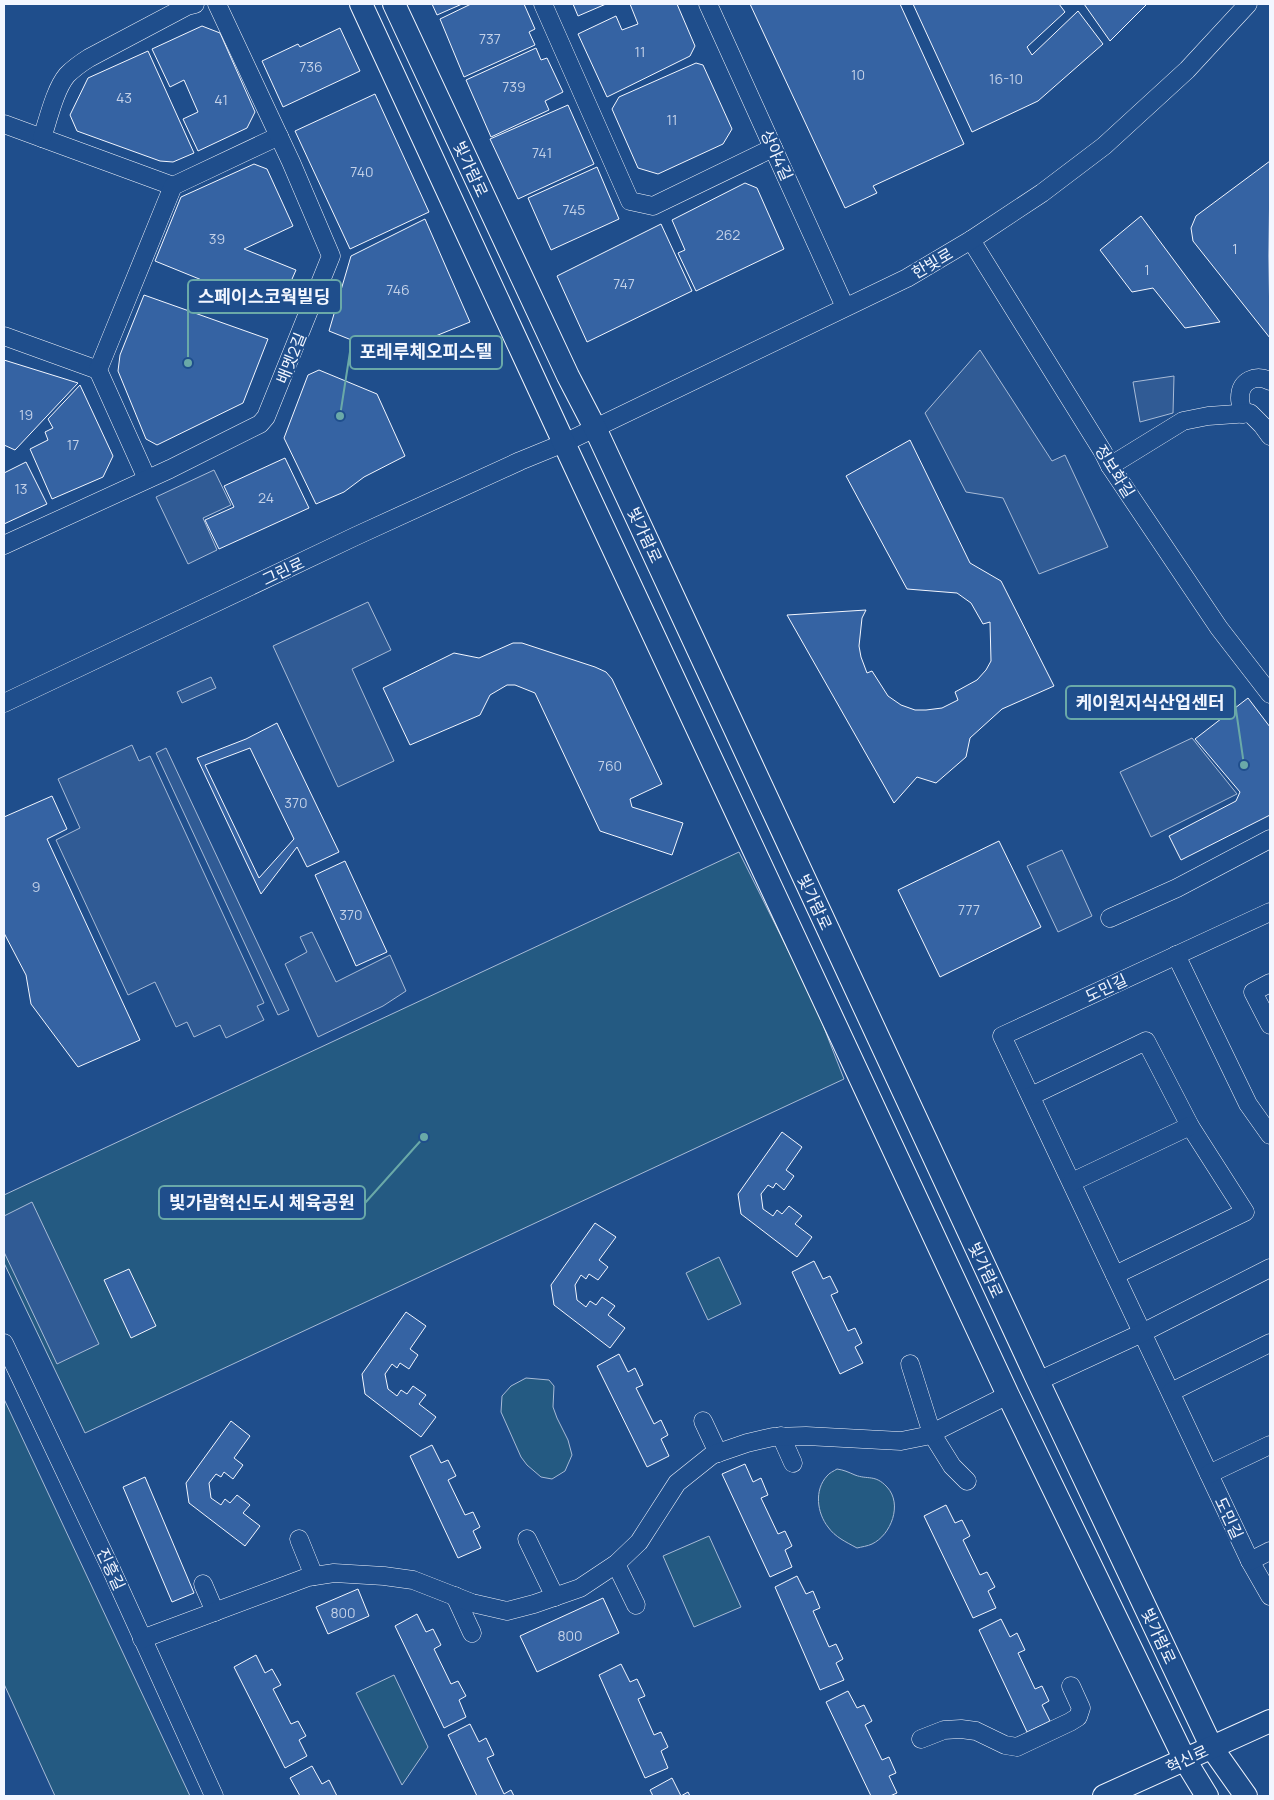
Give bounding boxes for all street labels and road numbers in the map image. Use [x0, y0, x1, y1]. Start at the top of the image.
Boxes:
street label: 상야4길 [756, 126, 798, 184]
street label: 빛가람로 [449, 138, 494, 201]
street label: 한빛로 [907, 242, 957, 284]
street label: 배멧2길 [271, 329, 311, 387]
street label: 정보화길 [1090, 440, 1140, 502]
street label: 빛가람로 [623, 504, 668, 567]
street label: 그린로 [258, 552, 308, 590]
street label: 빛가람로 [793, 871, 838, 934]
street label: 도민길 [1081, 969, 1131, 1007]
street label: 빛가람로 [964, 1239, 1009, 1302]
street label: 도민길 [1210, 1493, 1248, 1543]
street label: 진흥길 [92, 1544, 130, 1594]
street label: 빛가람로 [1137, 1605, 1182, 1668]
street label: 혁신로 [1162, 1740, 1212, 1778]

